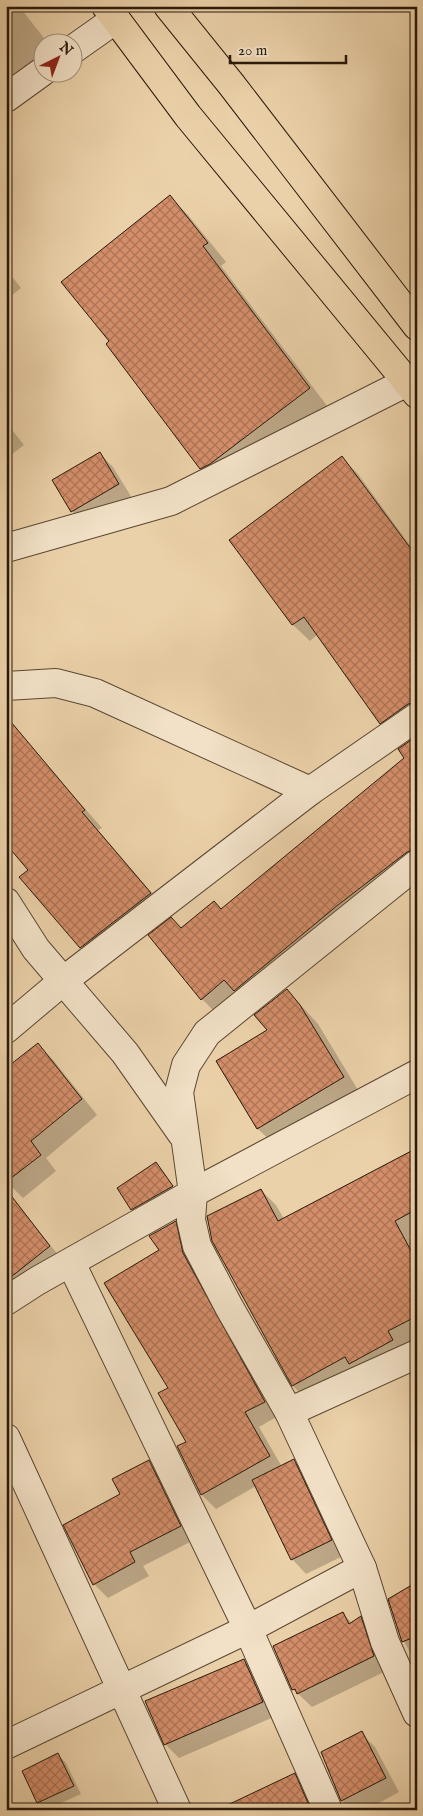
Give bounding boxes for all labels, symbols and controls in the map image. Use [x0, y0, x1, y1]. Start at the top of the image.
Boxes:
north arrow [32, 32, 82, 82]
scale bar [230, 32, 347, 64]
text: N [55, 38, 77, 60]
text: 20 m [238, 41, 268, 60]

